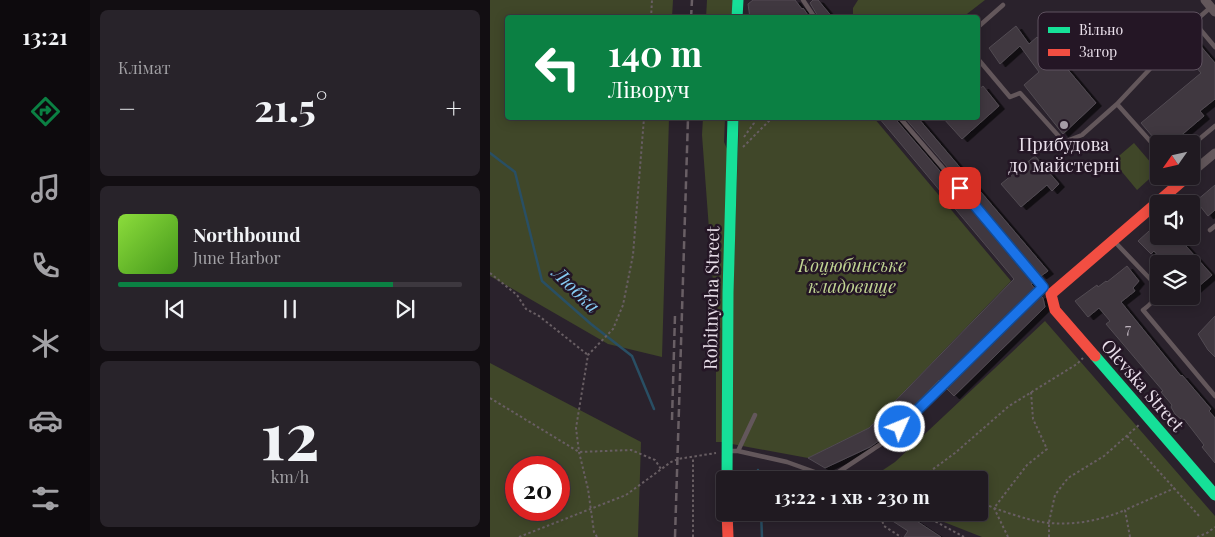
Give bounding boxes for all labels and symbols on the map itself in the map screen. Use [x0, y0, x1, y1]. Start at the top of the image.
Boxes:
legend [1038, 12, 1202, 70]
text: Вільно [1079, 20, 1123, 39]
text: Затор [1079, 42, 1117, 61]
marker: Прибудова до майстерні [1058, 119, 1070, 131]
place label: Прибудова до майстерні [1008, 132, 1120, 177]
north arrow [1150, 135, 1200, 185]
pin [939, 167, 981, 209]
street label: Robitnycha Street [698, 225, 724, 370]
park label: Коцюбинське кладовище [797, 253, 906, 298]
water label: Любка [546, 259, 606, 318]
house number: 7 [1125, 318, 1131, 338]
street label: Olevska Street [1096, 334, 1190, 437]
position arrow [873, 400, 925, 452]
speed limit sign: 20 [505, 456, 570, 521]

